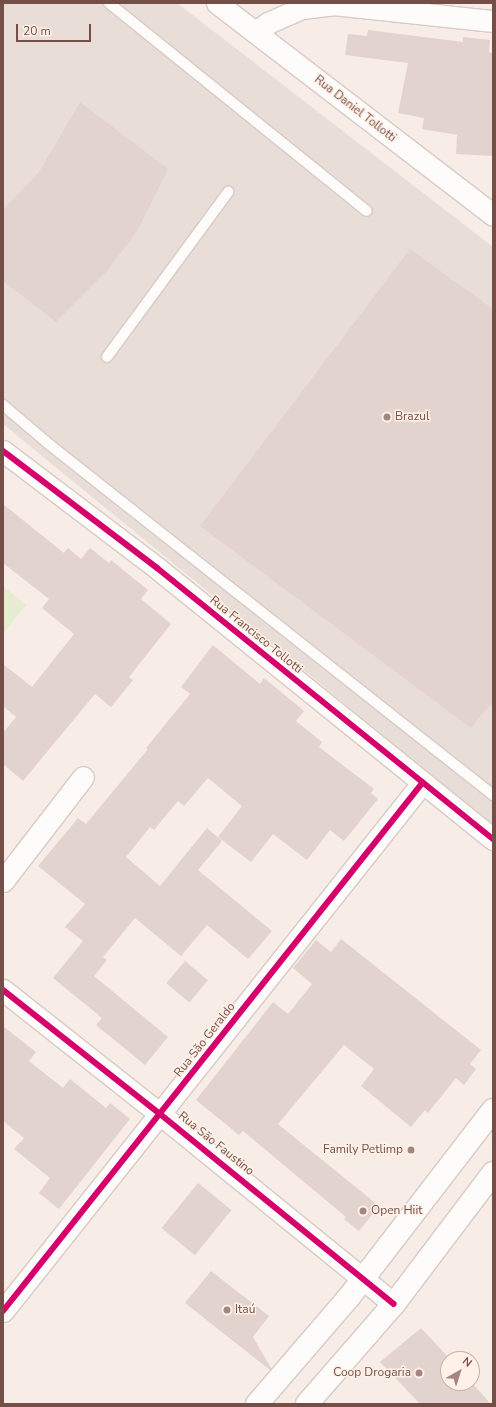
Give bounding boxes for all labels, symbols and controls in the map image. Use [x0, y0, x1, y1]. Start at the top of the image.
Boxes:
scale bar [18, 16, 93, 42]
text: 20 m [23, 23, 51, 39]
street label: Rua Daniel Tollotti [311, 73, 399, 145]
place label: Brazul [395, 410, 430, 424]
marker: Brazul [382, 412, 392, 422]
street label: Rua Francisco Tollotti [207, 593, 305, 677]
street label: Rua São Geraldo [171, 1000, 239, 1080]
street label: Rua São Faustino [175, 1109, 257, 1179]
place label: Family Petlimp [323, 1143, 403, 1157]
marker: Family Petlimp [406, 1145, 416, 1155]
place label: Open Hiit [371, 1204, 422, 1218]
marker: Open Hiit [358, 1206, 368, 1216]
place label: Itaú [235, 1303, 255, 1317]
marker: Itaú [222, 1305, 232, 1315]
north arrow [440, 1351, 480, 1391]
text: N [459, 1354, 475, 1370]
place label: Coop Drogaria [333, 1366, 411, 1380]
marker: Coop Drogaria [414, 1368, 424, 1378]

